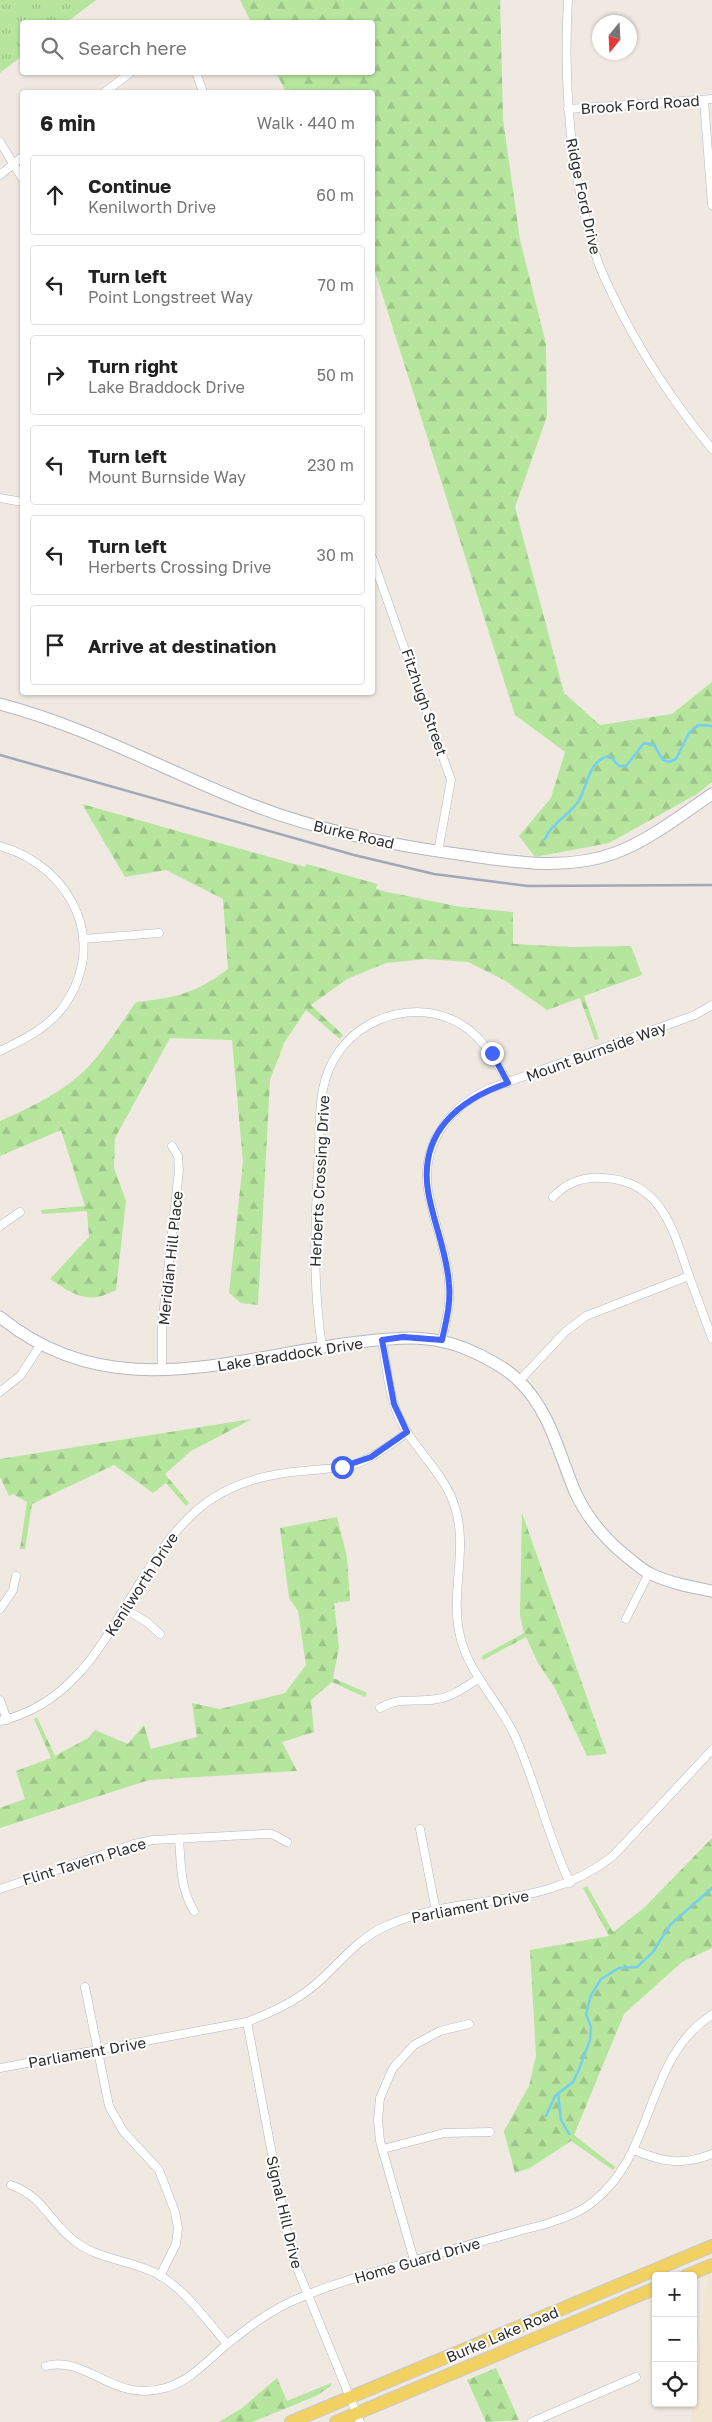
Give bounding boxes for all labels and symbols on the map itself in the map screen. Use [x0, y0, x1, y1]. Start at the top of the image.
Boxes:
north arrow [592, 15, 637, 60]
street label: Brook Ford Road [580, 91, 700, 117]
street label: Ridge Ford Drive [563, 136, 605, 256]
street label: Fitzhugh Street [398, 646, 452, 758]
street label: Burke Road [312, 816, 396, 852]
street label: Mount Burnside Way [523, 1017, 669, 1085]
route end [481, 1042, 504, 1065]
street label: Herberts Crossing Drive [306, 1094, 333, 1267]
street label: Meridian Hill Place [154, 1190, 186, 1326]
street label: Lake Braddock Drive [216, 1334, 364, 1374]
route start [331, 1456, 354, 1479]
street label: Kenilworth Drive [101, 1529, 181, 1639]
street label: Flint Tavern Place [20, 1834, 148, 1888]
street label: Parliament Drive [410, 1886, 531, 1926]
street label: Parliament Drive [27, 2033, 148, 2071]
street label: Signal Hill Drive [263, 2154, 307, 2270]
street label: Home Guard Drive [352, 2233, 482, 2287]
street label: Burke Lake Road [443, 2302, 561, 2366]

